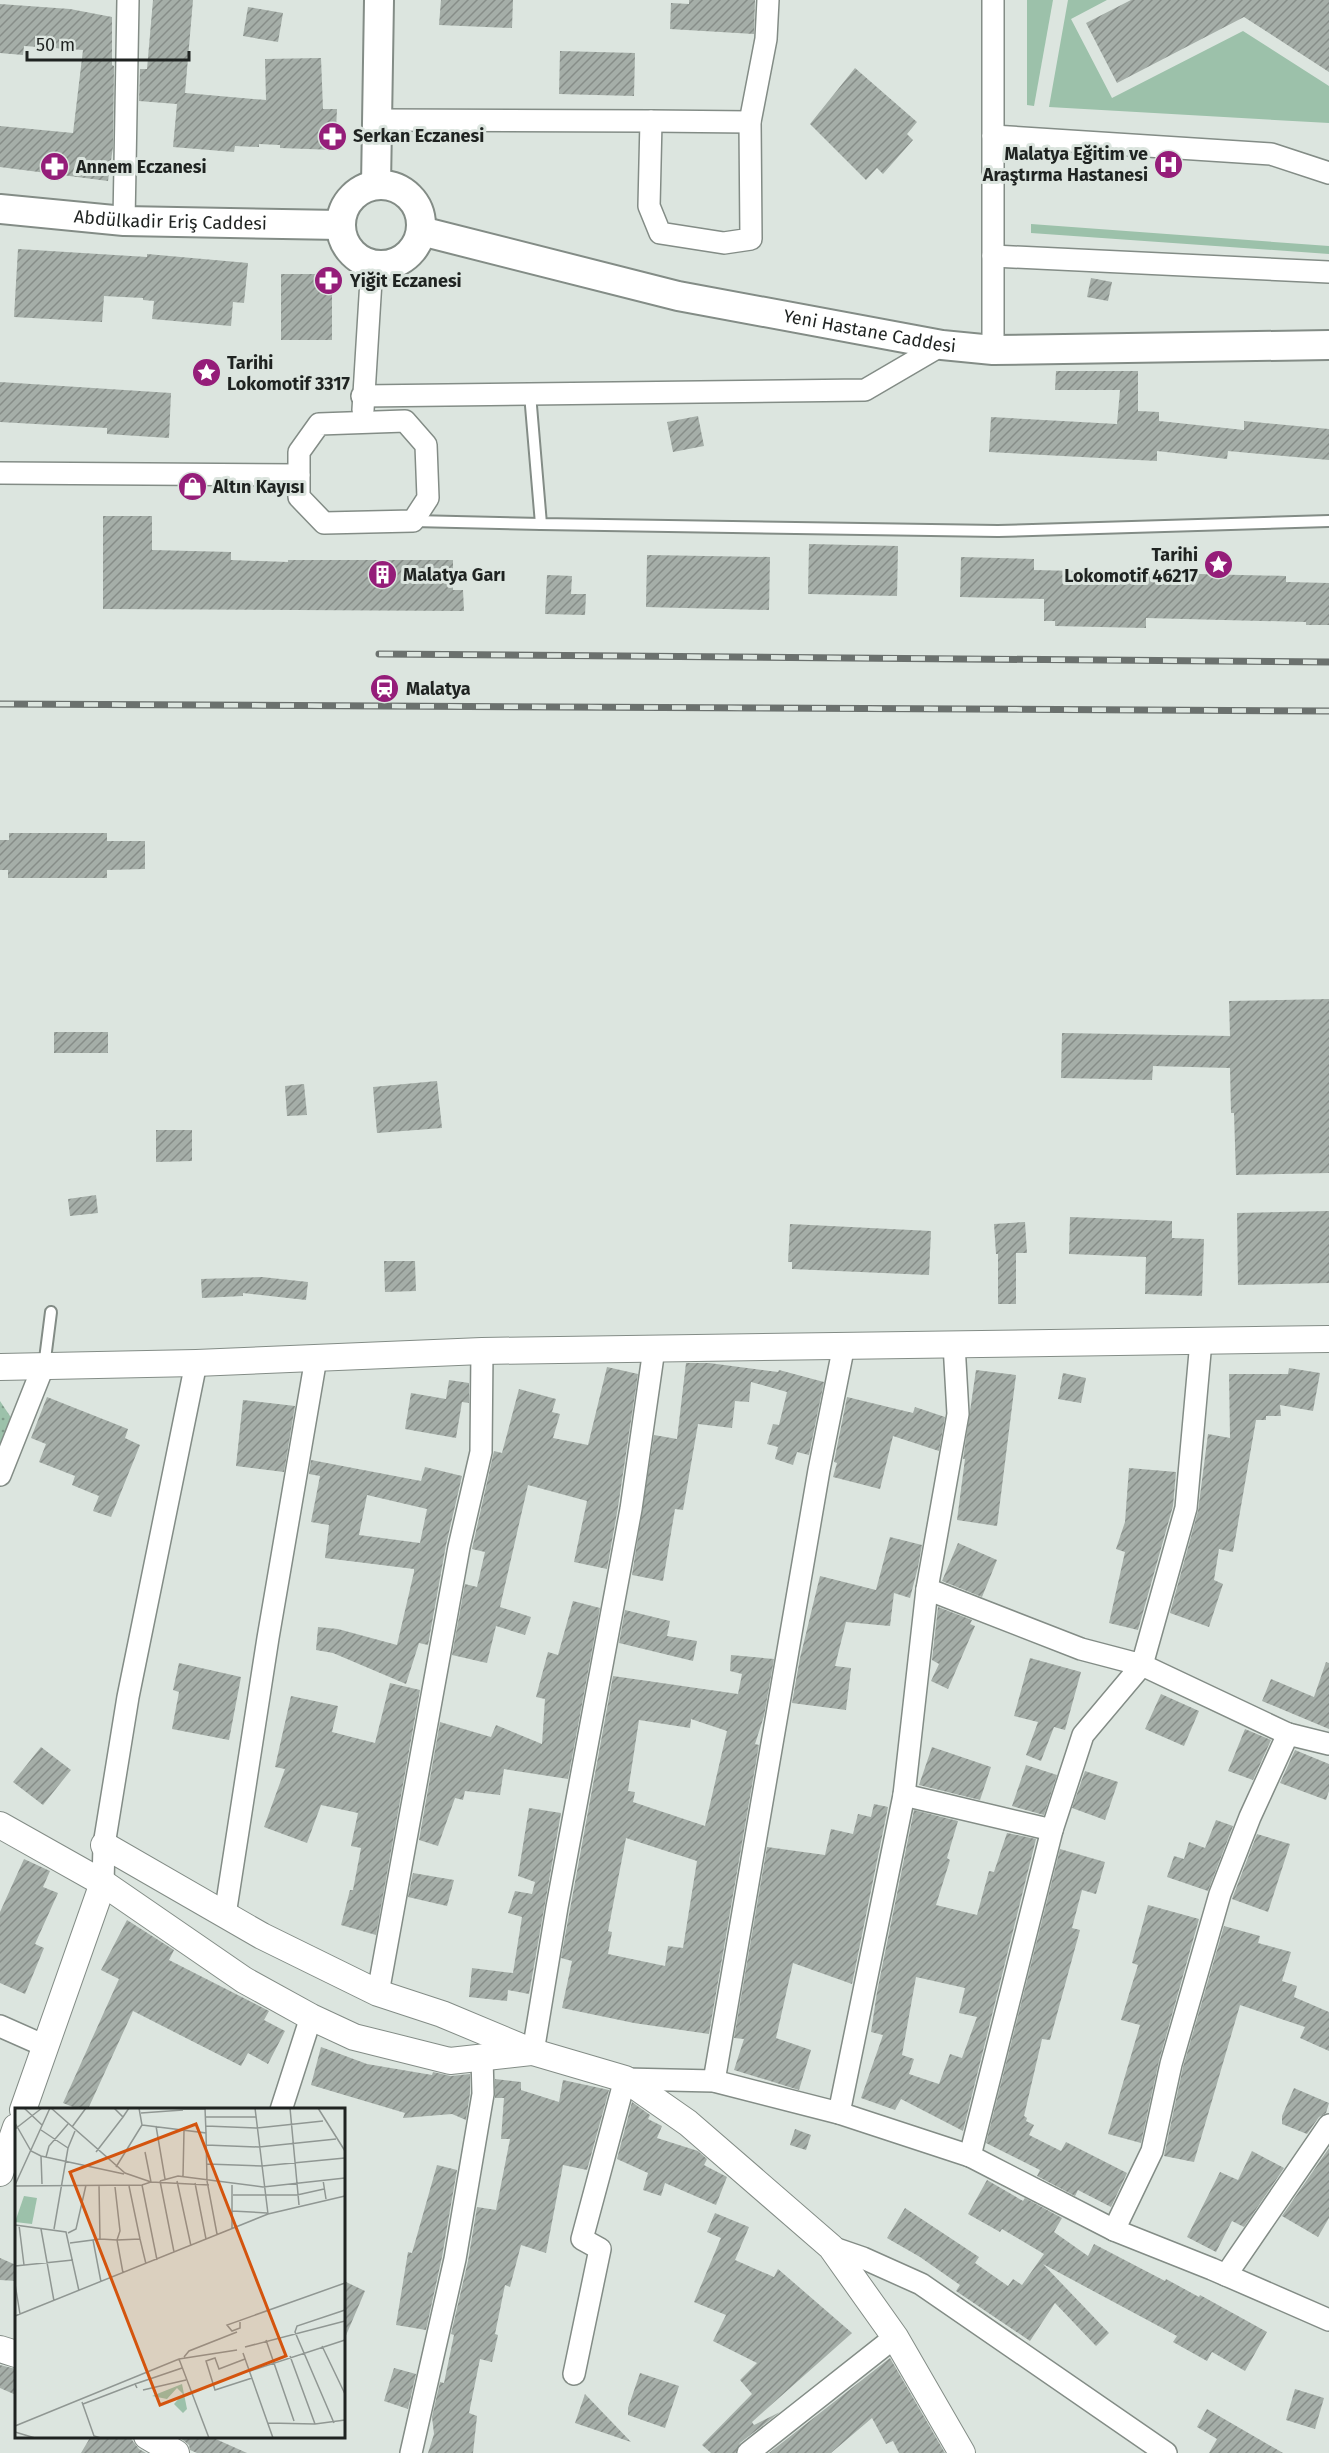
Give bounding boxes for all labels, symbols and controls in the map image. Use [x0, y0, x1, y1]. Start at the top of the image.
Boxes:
scale bar [27, 24, 189, 62]
text: 50 m [36, 34, 75, 56]
pharmacy icon: Serkan Eczanesi [316, 120, 348, 152]
place label: Serkan Eczanesi [353, 125, 484, 147]
place label: Malatya Eğitim ve Araştırma Hastanesi [982, 143, 1148, 186]
hospital icon: Malatya Eğitim ve Araştırma Hastanesi [1153, 148, 1185, 180]
pharmacy icon: Annem Eczanesi [39, 151, 71, 183]
place label: Annem Eczanesi [75, 156, 206, 178]
street label: Abdülkadir Eriş Caddesi [73, 205, 267, 235]
pharmacy icon: Yiğit Eczanesi [313, 265, 345, 297]
place label: Yiğit Eczanesi [349, 270, 462, 292]
street label: Yeni Hastane Caddesi [781, 305, 957, 357]
place label: Tarihi Lokomotif 3317 [227, 352, 351, 395]
place icon: Tarihi Lokomotif 3317 [190, 357, 222, 389]
shop icon: Altın Kayısı [176, 471, 208, 503]
place label: Altın Kayısı [212, 476, 305, 498]
place label: Tarihi Lokomotif 46217 [1064, 544, 1199, 587]
place icon: Tarihi Lokomotif 46217 [1203, 549, 1235, 581]
building icon: Malatya Garı [366, 559, 398, 591]
place label: Malatya Garı [403, 564, 506, 586]
station icon: Malatya [369, 673, 401, 705]
place label: Malatya [406, 678, 471, 700]
inset map [15, 2108, 345, 2438]

